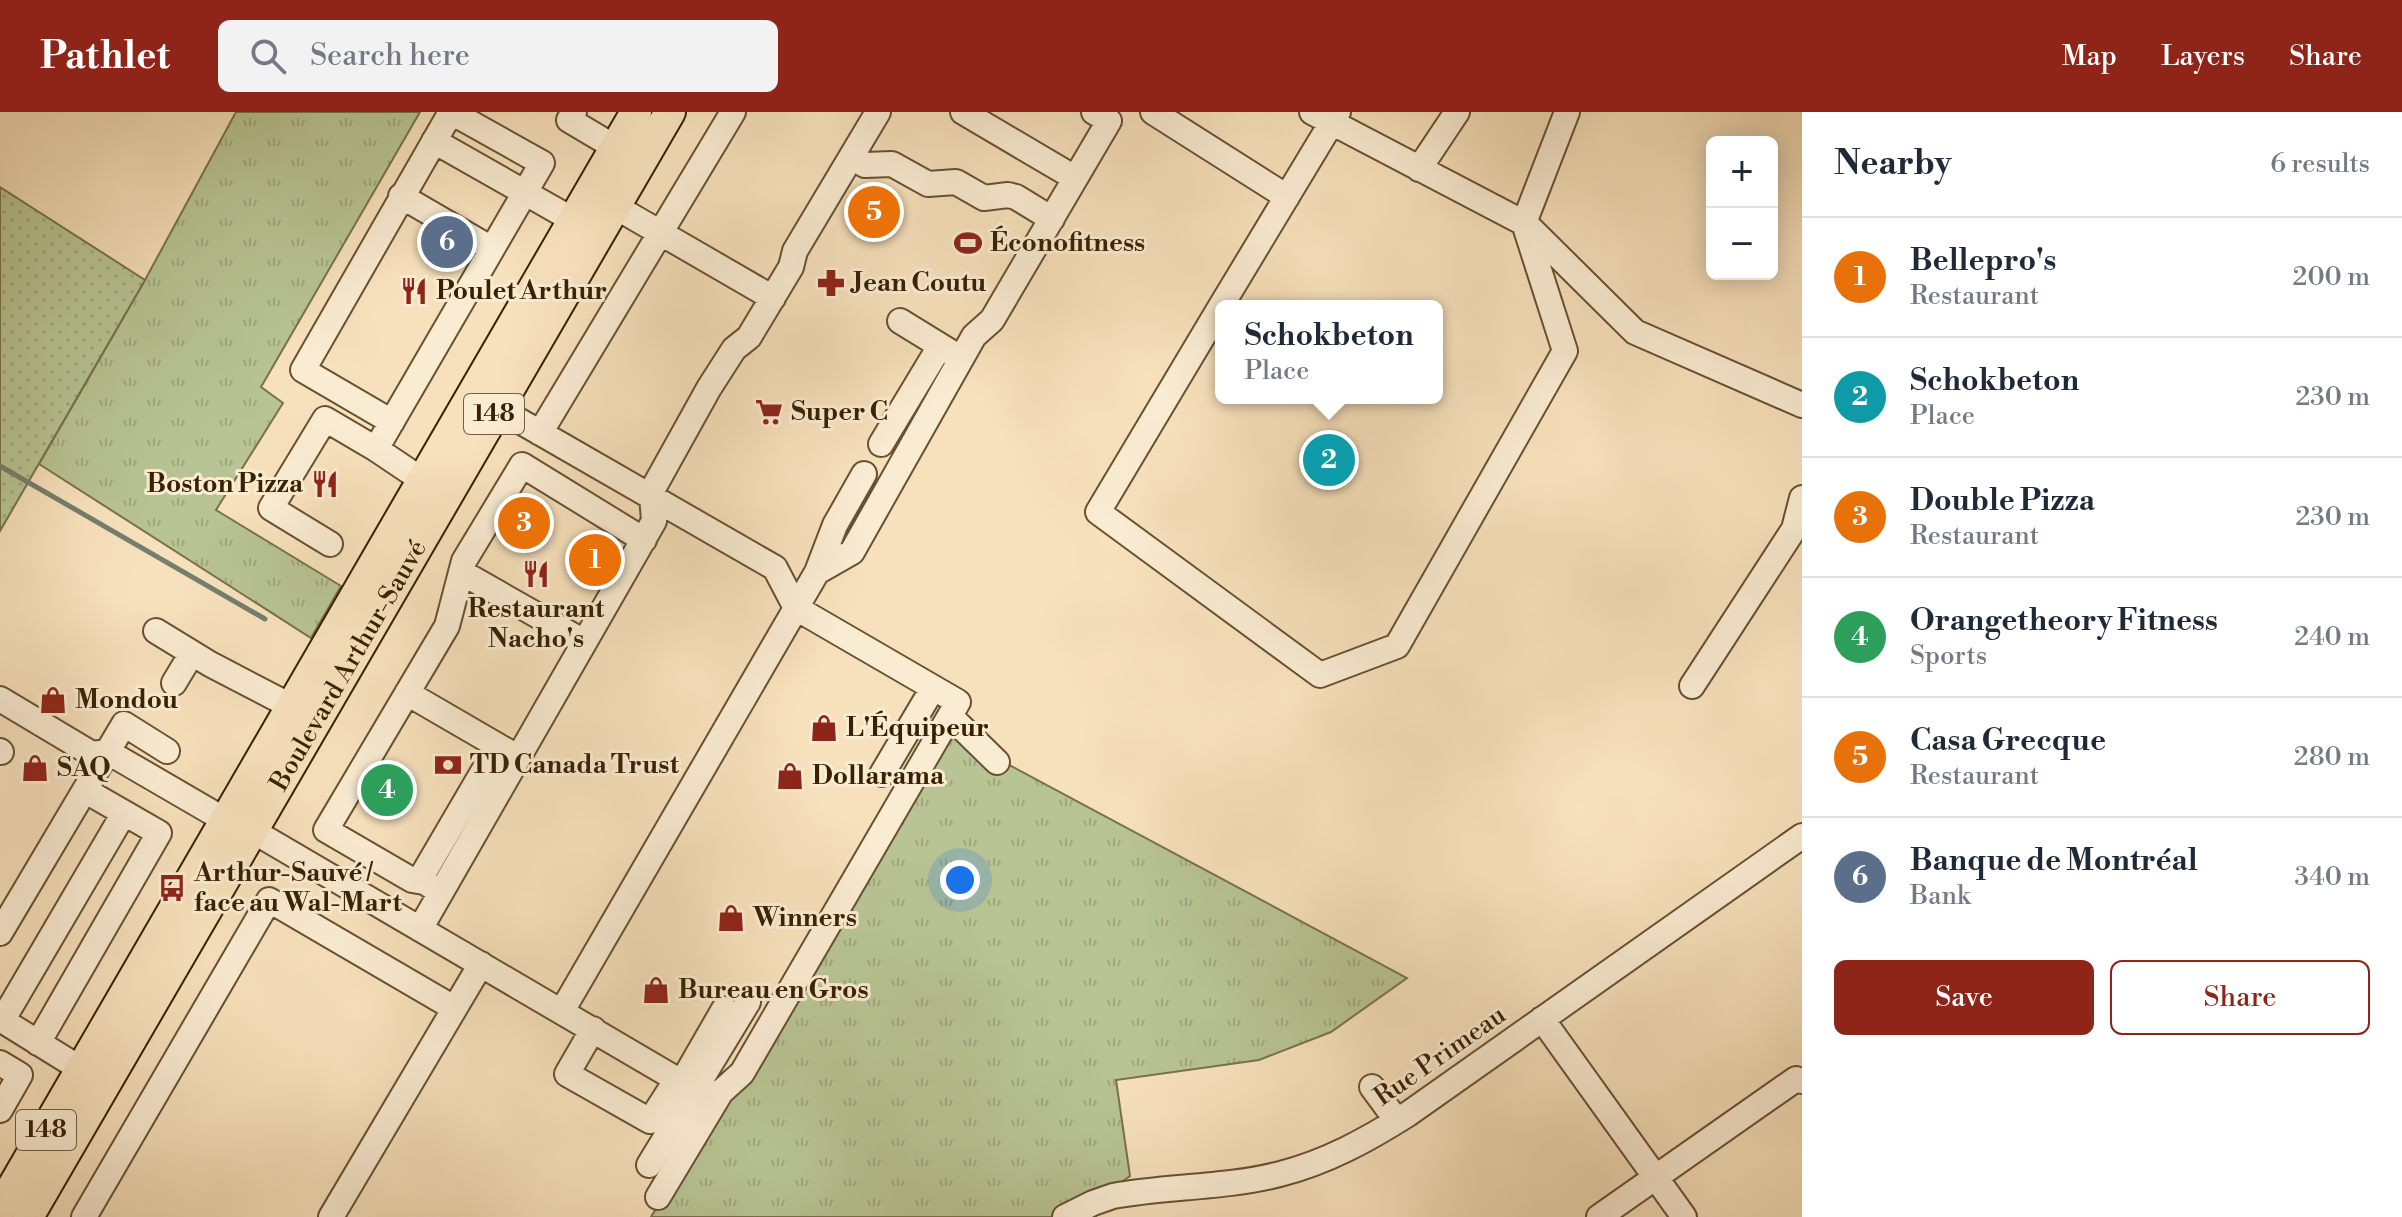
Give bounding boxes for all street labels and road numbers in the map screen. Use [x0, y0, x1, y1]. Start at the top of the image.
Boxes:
road number: 148 [464, 394, 524, 434]
street label: Boulevard Arthur-Sauvé [263, 534, 434, 797]
street label: Rue Primeau [1368, 999, 1512, 1113]
road number: 148 [16, 1110, 76, 1150]

